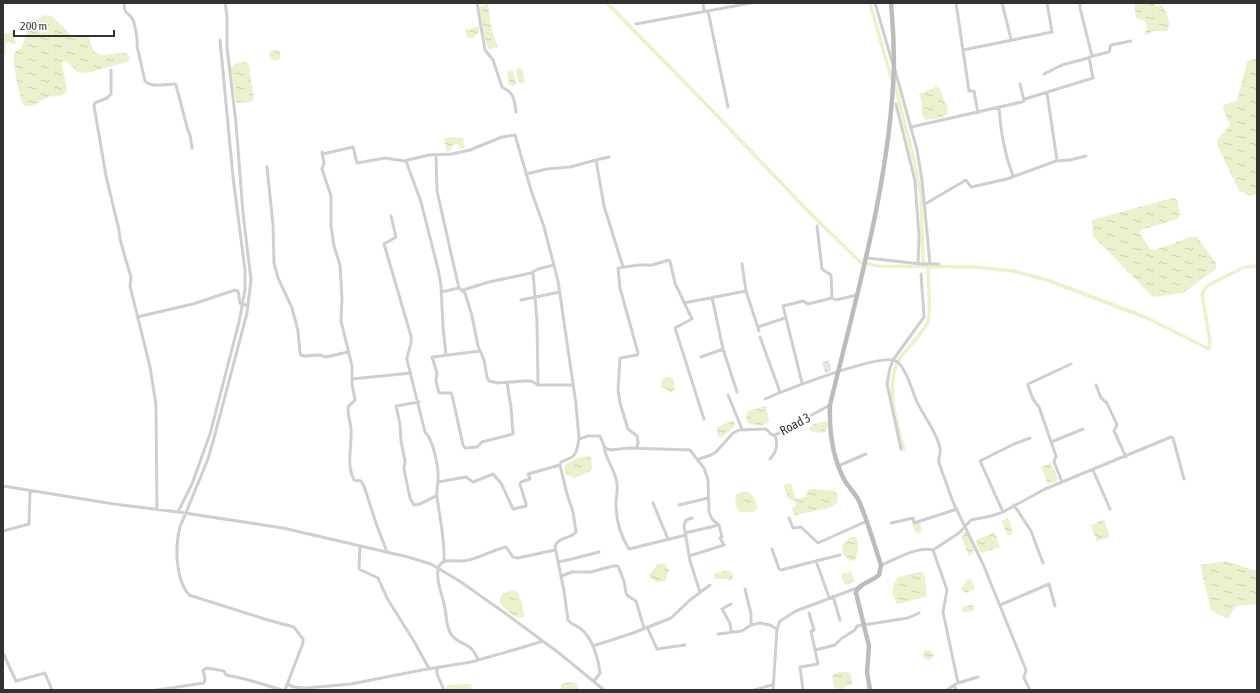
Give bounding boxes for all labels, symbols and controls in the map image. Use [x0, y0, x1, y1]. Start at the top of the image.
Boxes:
scale bar [14, 12, 114, 38]
text: 200 m [20, 19, 47, 33]
street label: Road 3 [777, 410, 813, 438]

